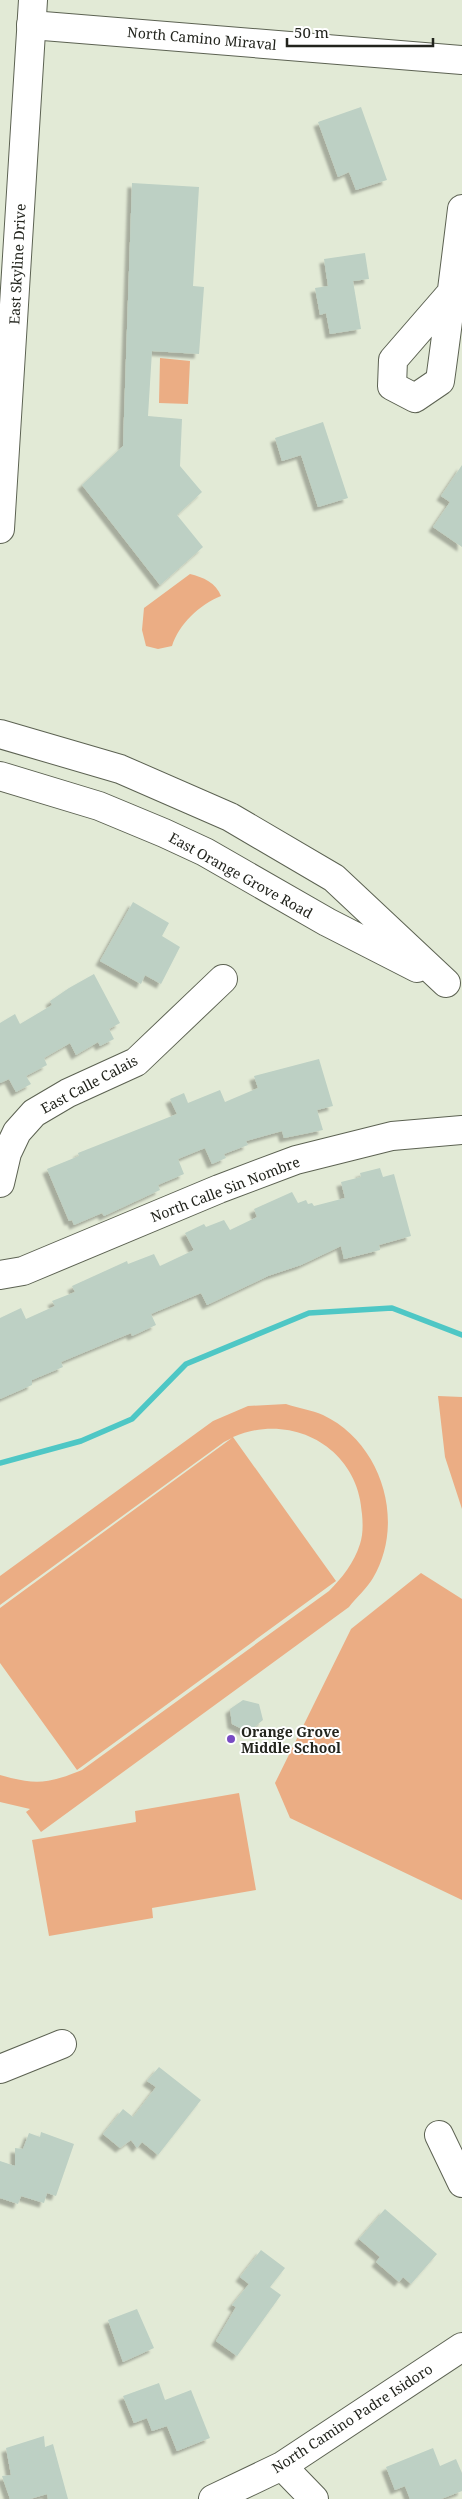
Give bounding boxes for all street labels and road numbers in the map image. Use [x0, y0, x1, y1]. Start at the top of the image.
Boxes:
street label: North Camino Miraval [127, 22, 278, 54]
street label: East Skyline Drive [4, 203, 30, 325]
street label: East Orange Grove Road [166, 828, 317, 923]
street label: East Calle Calais [37, 1050, 141, 1118]
street label: North Calle Sin Nombre [148, 1152, 302, 1226]
street label: North Camino Padre Isidoro [268, 2359, 436, 2477]

